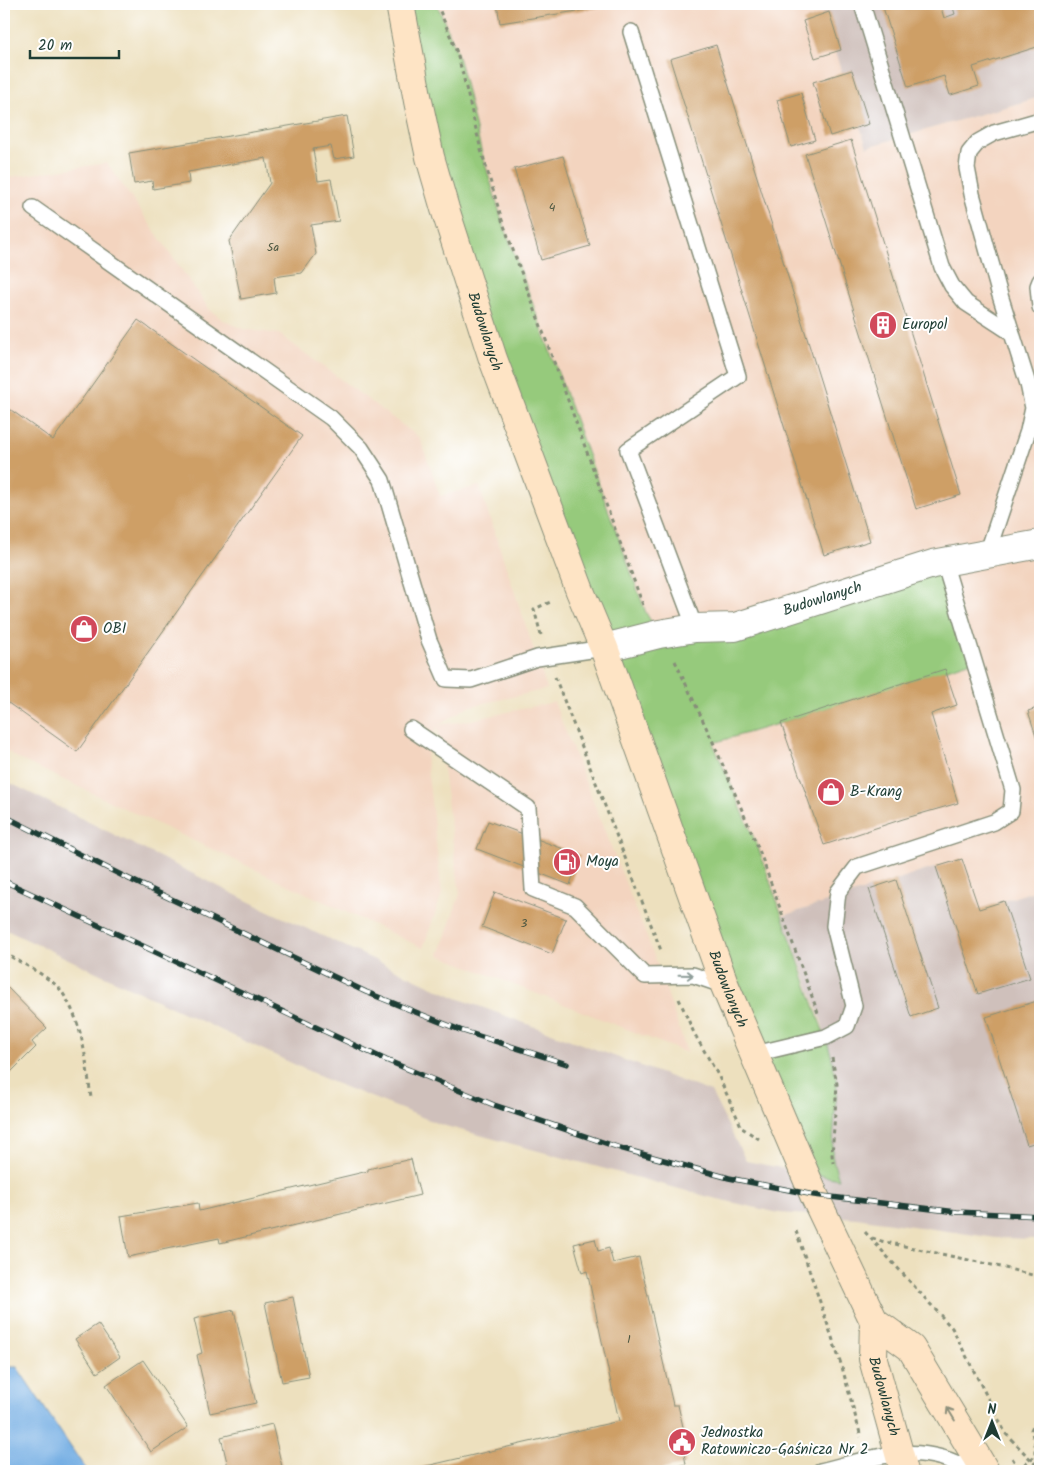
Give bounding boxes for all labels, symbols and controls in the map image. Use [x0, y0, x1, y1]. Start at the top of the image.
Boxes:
scale bar [30, 28, 119, 60]
text: 20 m [38, 34, 72, 58]
house number: 4 [549, 198, 556, 217]
house number: 5a [267, 238, 279, 257]
street label: Budowlanych [460, 289, 509, 375]
building icon: Europol [868, 310, 898, 340]
place label: Europol [902, 313, 948, 337]
street label: Budowlanych [780, 575, 865, 623]
shop icon: OBI [69, 614, 99, 644]
place label: OBI [103, 617, 127, 641]
shop icon: B-Krang [816, 777, 846, 807]
place label: B-Krang [850, 780, 902, 804]
fuel station icon: Moya [552, 847, 582, 877]
place label: Moya [586, 850, 619, 874]
house number: 3 [521, 914, 528, 933]
street label: Budowlanych [701, 947, 754, 1032]
one-way arrow [678, 970, 694, 980]
house number: 1 [627, 1330, 631, 1349]
street label: Budowlanych [861, 1354, 906, 1439]
north arrow [966, 1398, 1016, 1448]
text: N [988, 1399, 997, 1421]
one-way arrow [946, 1408, 956, 1422]
place label: Jednostka Ratowniczo-Gaśnicza Nr 2 [701, 1421, 868, 1462]
public building icon: Jednostka Ratowniczo-Gaśnicza Nr 2 [667, 1427, 697, 1457]

